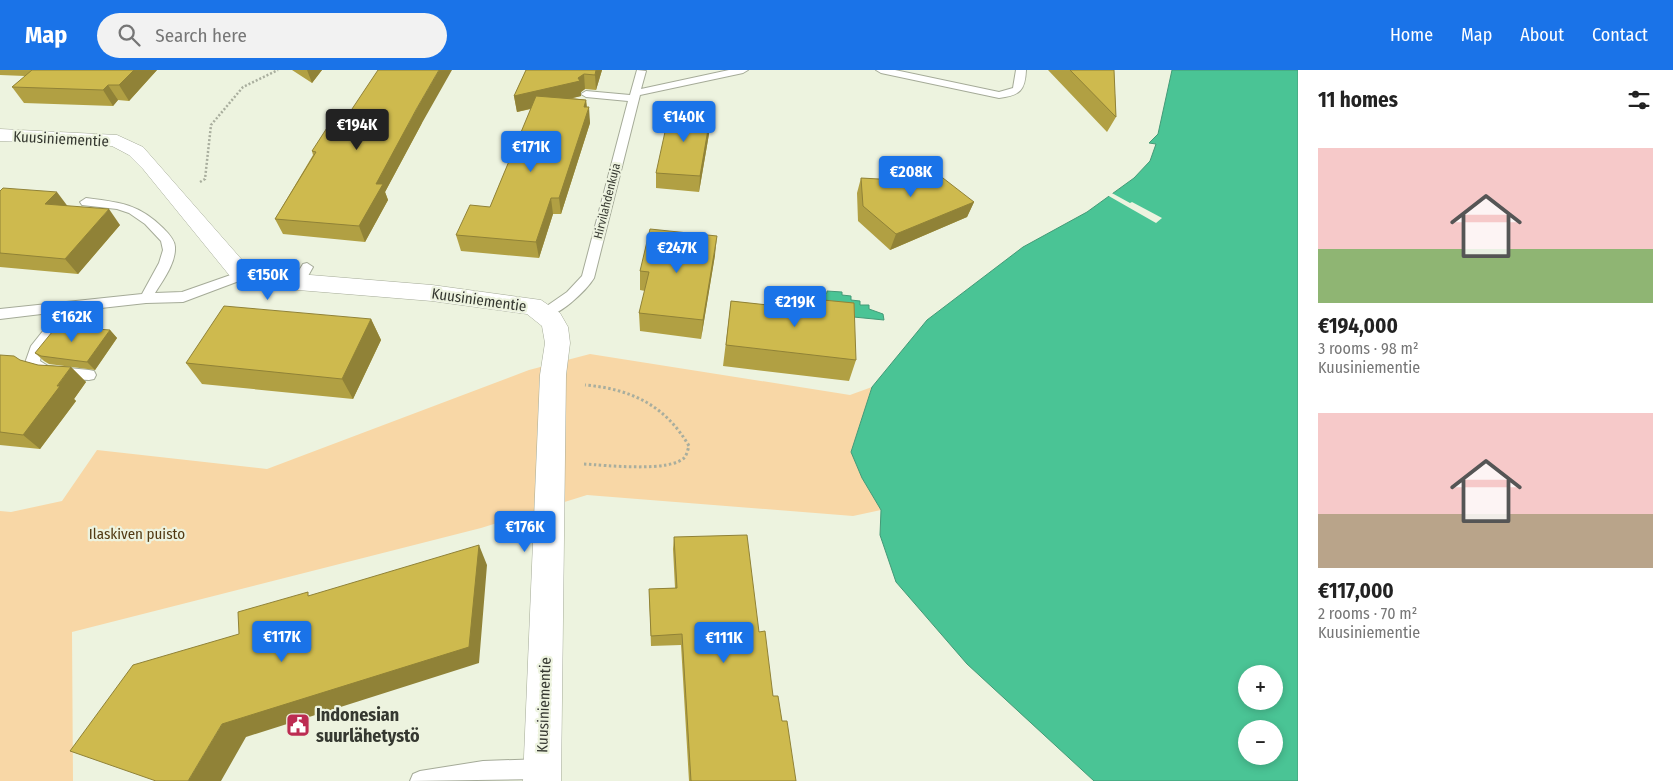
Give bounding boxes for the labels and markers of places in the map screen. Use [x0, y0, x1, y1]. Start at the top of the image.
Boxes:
pin: €140K [649, 100, 719, 143]
pin: €194K [322, 108, 392, 151]
pin: €171K [496, 131, 566, 173]
pin: €208K [876, 156, 946, 198]
pin: €247K [642, 232, 712, 274]
pin: €150K [233, 258, 303, 301]
pin: €219K [760, 286, 830, 328]
pin: €162K [37, 300, 107, 343]
pin: €176K [490, 510, 560, 553]
pin: €117K [247, 620, 317, 663]
pin: €111K [689, 622, 759, 664]
place label: Indonesian suurlähetystö [316, 704, 420, 747]
public building icon: Indonesian suurlähetystö [285, 712, 311, 738]

